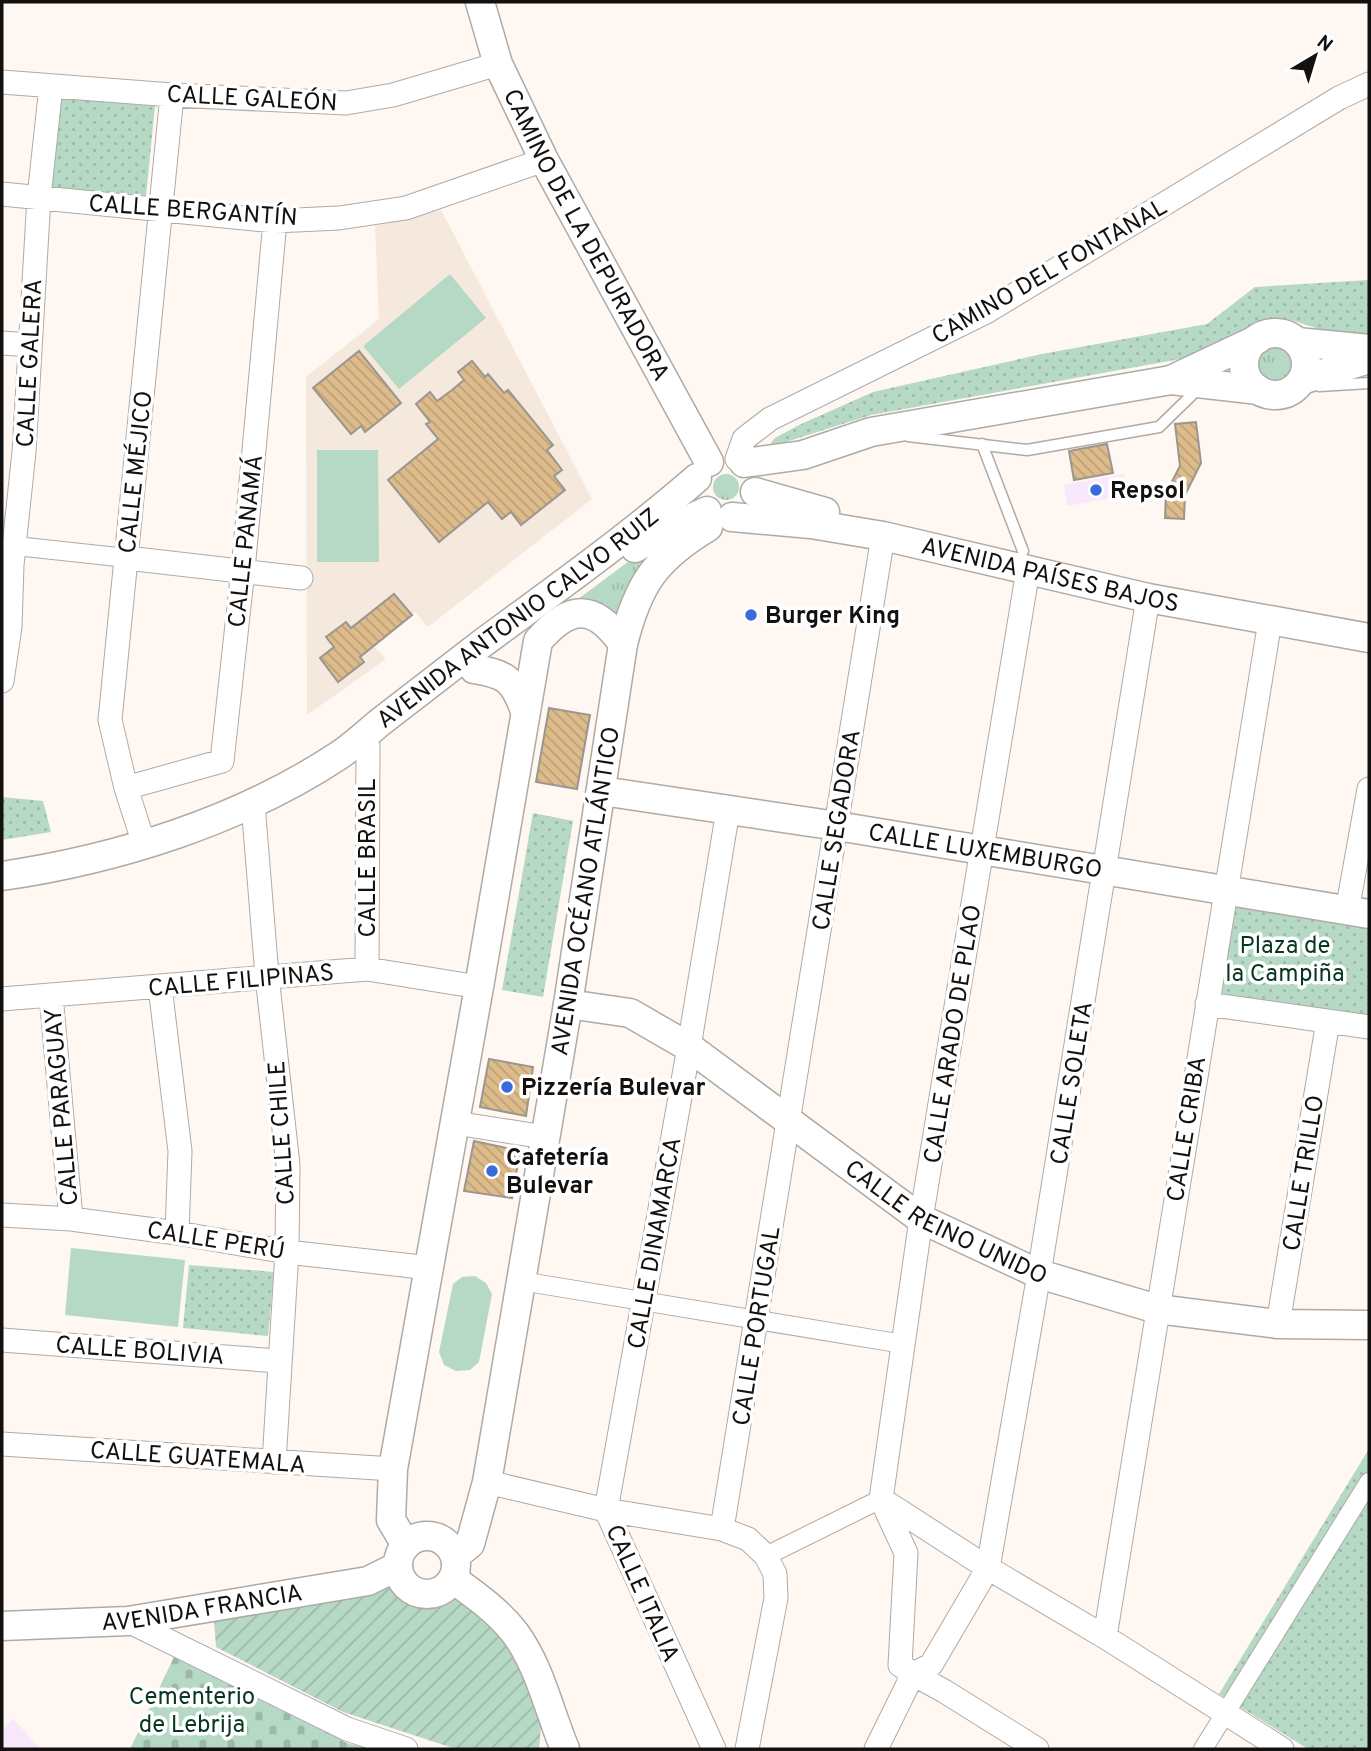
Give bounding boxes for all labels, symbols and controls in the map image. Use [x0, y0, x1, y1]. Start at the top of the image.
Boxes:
north arrow [1280, 21, 1350, 91]
text: N [1311, 31, 1337, 58]
street label: CALLE GALEÓN [166, 79, 338, 119]
street label: CAMINO DE LA DEPURADORA [495, 85, 675, 387]
street label: CALLE BERGANTÍN [87, 188, 299, 234]
street label: CAMINO DEL FONTANAL [927, 193, 1173, 352]
street label: CALLE GALERA [12, 278, 50, 448]
street label: CALLE MÉJICO [112, 389, 160, 555]
street label: CALLE PANAMÁ [221, 453, 271, 629]
place label: Repsol [1110, 477, 1185, 507]
marker: Repsol [1088, 482, 1104, 498]
street label: AVENIDA ANTONIO CALVO RUIZ [371, 503, 666, 736]
street label: AVENIDA PAÍSES BAJOS [918, 532, 1181, 620]
place label: Burger King [765, 602, 900, 632]
marker: Burger King [743, 607, 759, 623]
street label: AVENIDA OCÉANO ATLÁNTICO [544, 724, 628, 1058]
street label: CALLE SEGADORA [807, 728, 869, 933]
street label: CALLE BRASIL [354, 778, 384, 938]
street label: CALLE LUXEMBURGO [866, 818, 1104, 887]
street label: CALLE ARADO DE PLAO [919, 903, 989, 1166]
park label: Plaza de la Campiña [1225, 932, 1345, 990]
street label: CALLE FILIPINAS [147, 959, 335, 1005]
street label: CALLE SOLETA [1045, 1000, 1101, 1167]
street label: CALLE PARAGUAY [39, 1007, 87, 1207]
street label: CALLE CRIBA [1162, 1054, 1214, 1204]
street label: CALLE CHILE [263, 1060, 303, 1206]
place label: Pizzería Bulevar [521, 1074, 706, 1104]
marker: Pizzería Bulevar [499, 1079, 515, 1095]
street label: CALLE TRILLO [1278, 1093, 1332, 1254]
street label: CALLE DINAMARCA [623, 1135, 689, 1352]
place label: Cafetería Bulevar [506, 1144, 609, 1202]
street label: CALLE REINO UNIDO [838, 1154, 1051, 1293]
marker: Cafetería Bulevar [484, 1163, 500, 1179]
street label: CALLE PERÚ [145, 1214, 287, 1268]
street label: CALLE PORTUGAL [727, 1224, 789, 1428]
street label: CALLE BOLIVIA [54, 1331, 225, 1373]
street label: CALLE GUATEMALA [89, 1436, 307, 1482]
street label: CALLE ITALIA [597, 1520, 685, 1667]
street label: AVENIDA FRANCIA [101, 1579, 305, 1639]
park label: Cementerio de Lebrija [129, 1683, 255, 1741]

